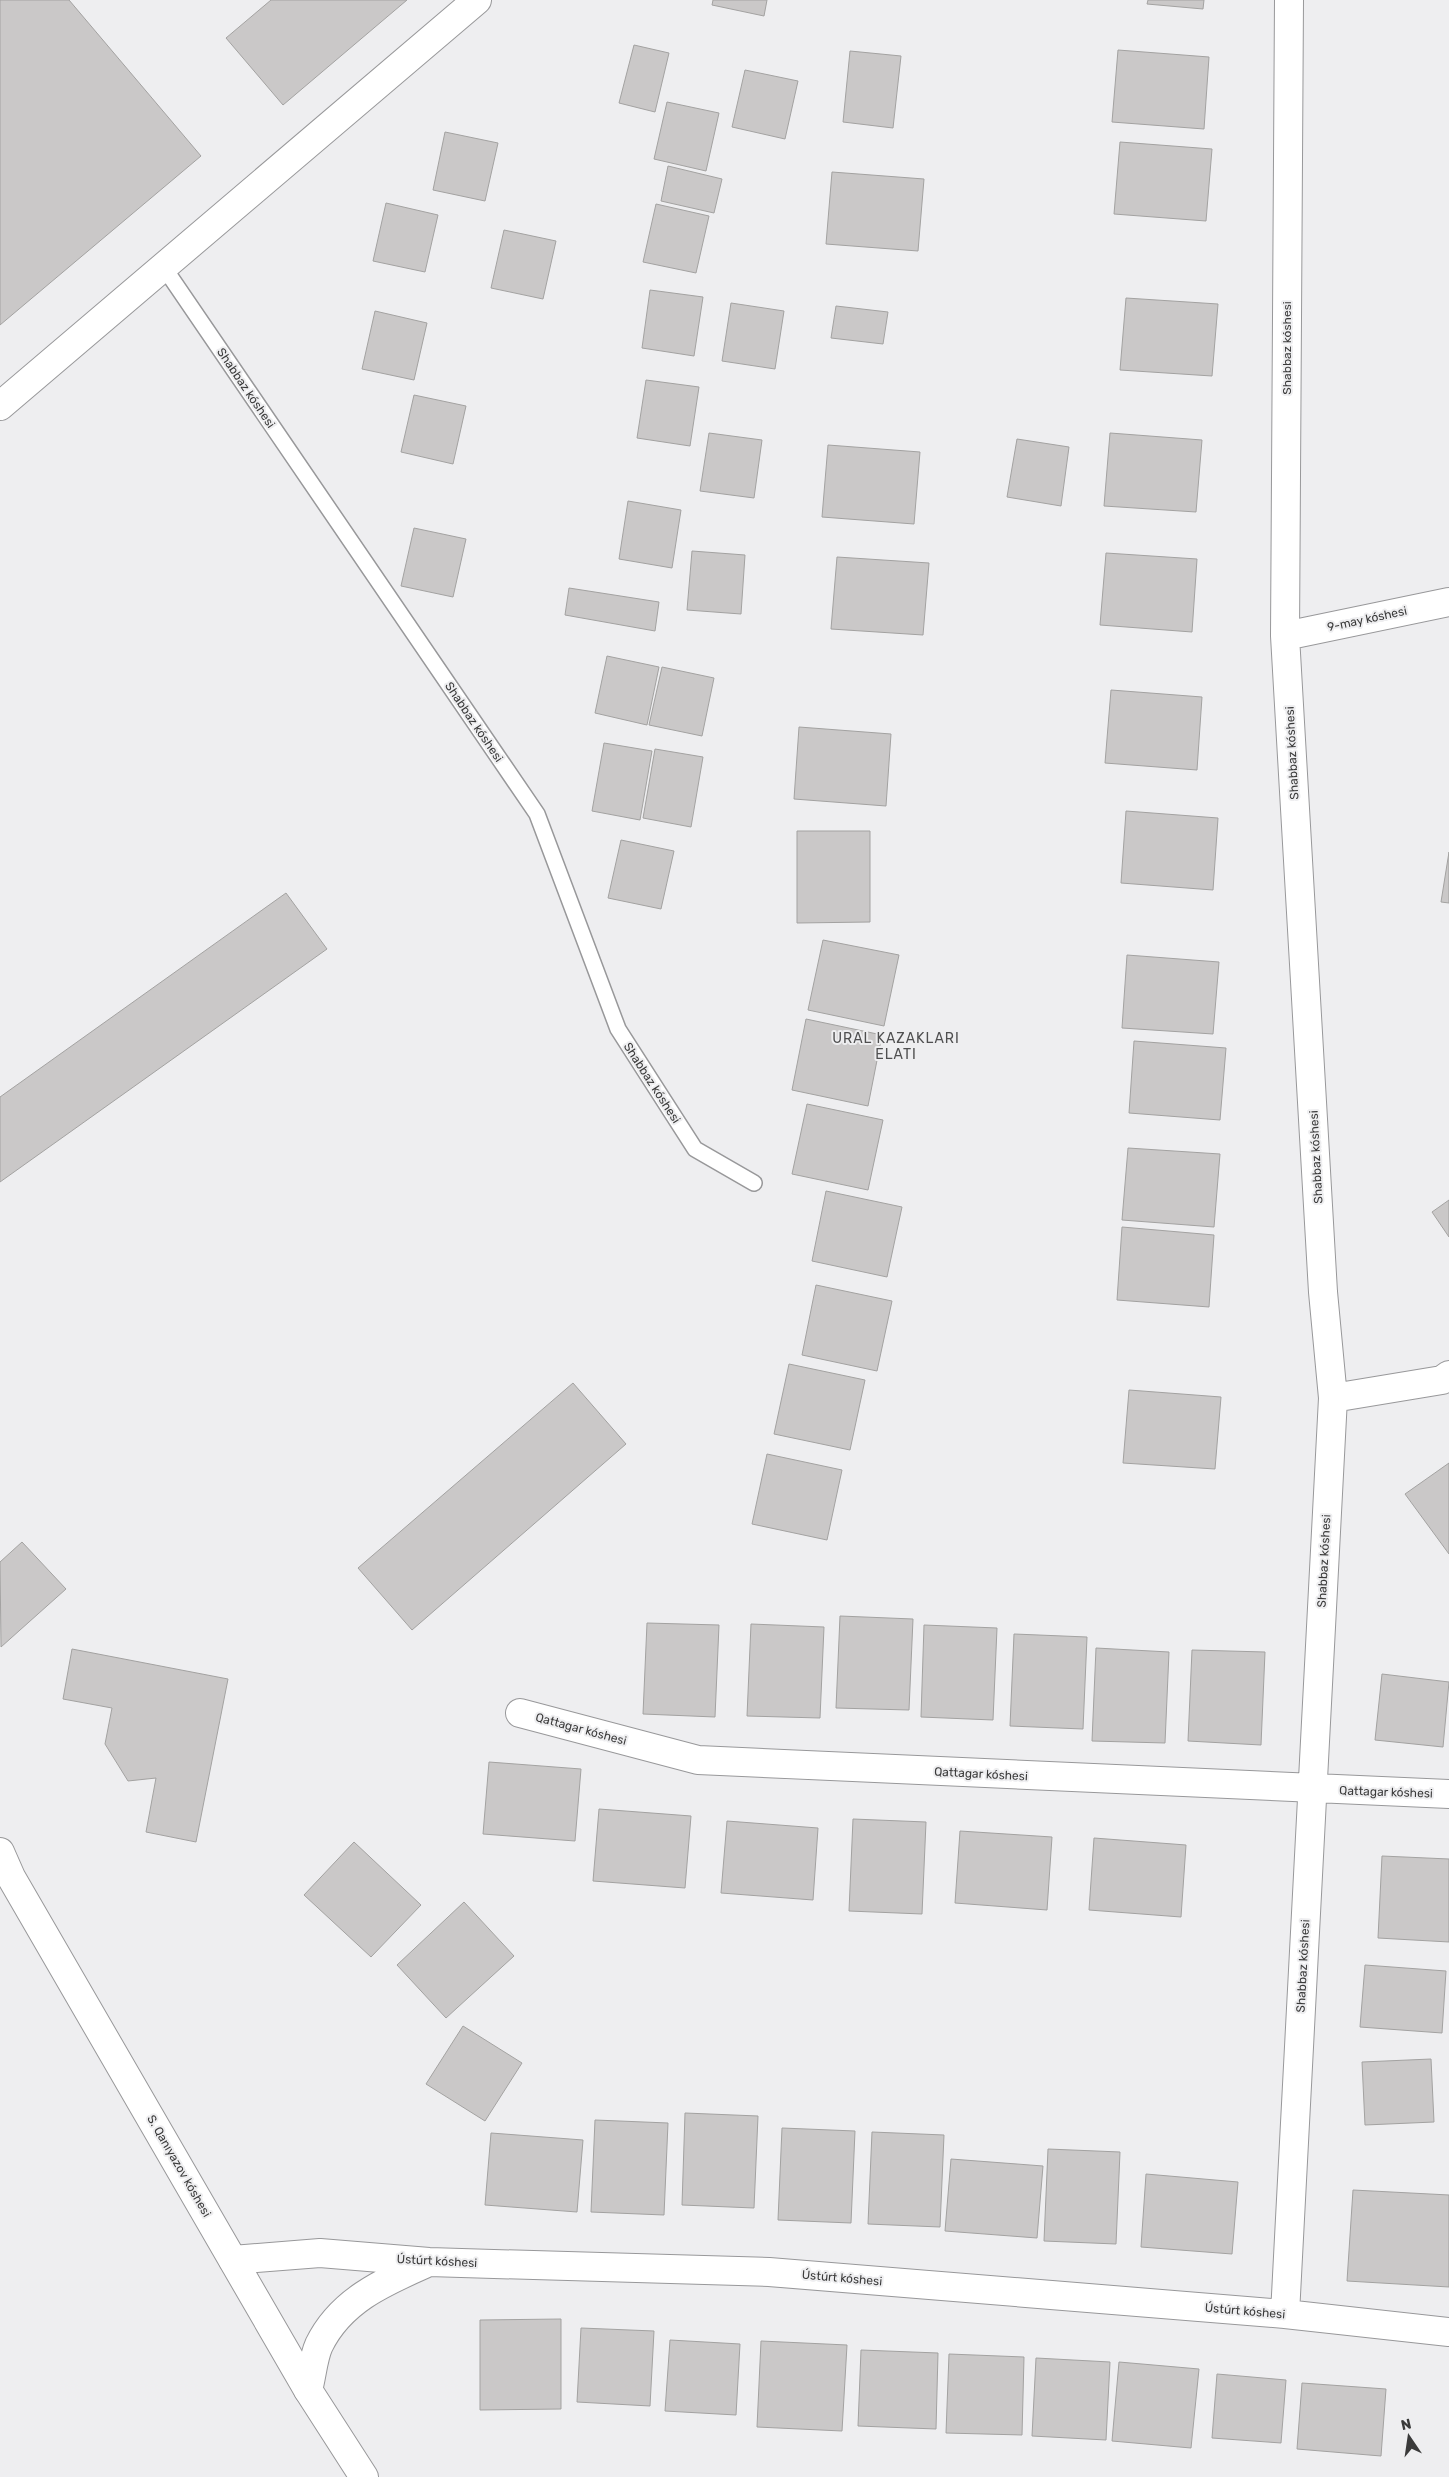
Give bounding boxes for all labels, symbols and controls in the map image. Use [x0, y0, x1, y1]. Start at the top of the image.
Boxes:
street label: Shabbaz kóshesi [1280, 301, 1294, 395]
street label: Shabbaz kóshesi [214, 345, 278, 431]
street label: 9-may kóshesi [1326, 604, 1408, 634]
street label: Shabbaz kóshesi [442, 679, 506, 765]
street label: Shabbaz kóshesi [1283, 706, 1301, 800]
district label: URAL KAZAKLARI ELATI [832, 1030, 960, 1063]
street label: Shabbaz kóshesi [621, 1040, 683, 1126]
street label: Shabbaz kóshesi [1307, 1110, 1325, 1204]
street label: Shabbaz kóshesi [1315, 1514, 1333, 1608]
street label: Qattagar kóshesi [534, 1710, 628, 1748]
street label: Qattagar kóshesi [934, 1765, 1028, 1783]
street label: Qattagar kóshesi [1339, 1783, 1433, 1801]
street label: Shabbaz kóshesi [1294, 1919, 1312, 2013]
street label: S. Qanıyazov kóshesi [144, 2113, 214, 2220]
street label: Ústúrt kóshesi [396, 2252, 478, 2270]
street label: Ústúrt kóshesi [801, 2268, 883, 2288]
street label: Ústúrt kóshesi [1204, 2301, 1286, 2321]
north arrow [1384, 2412, 1434, 2462]
text: N [1399, 2415, 1413, 2434]

